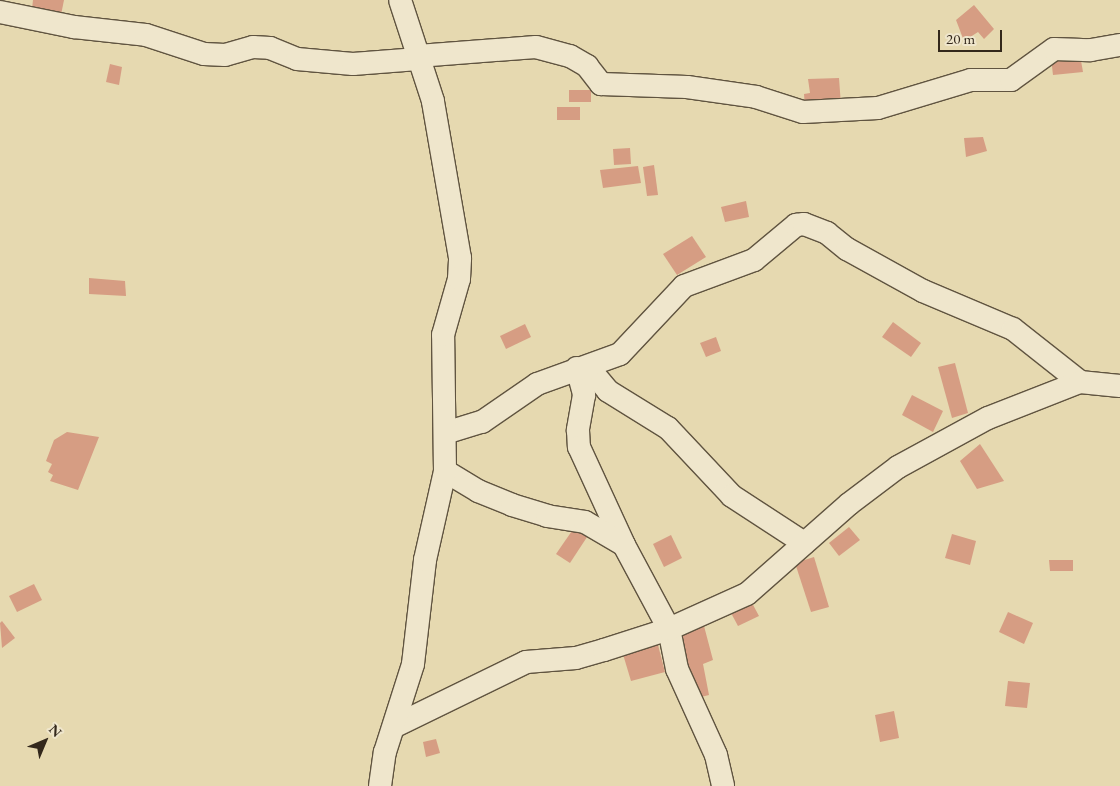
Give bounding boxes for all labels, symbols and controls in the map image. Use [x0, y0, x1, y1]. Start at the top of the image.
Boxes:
scale bar [940, 20, 1004, 52]
text: 20 m [946, 29, 975, 48]
north arrow [20, 716, 70, 766]
text: N [45, 720, 66, 741]

